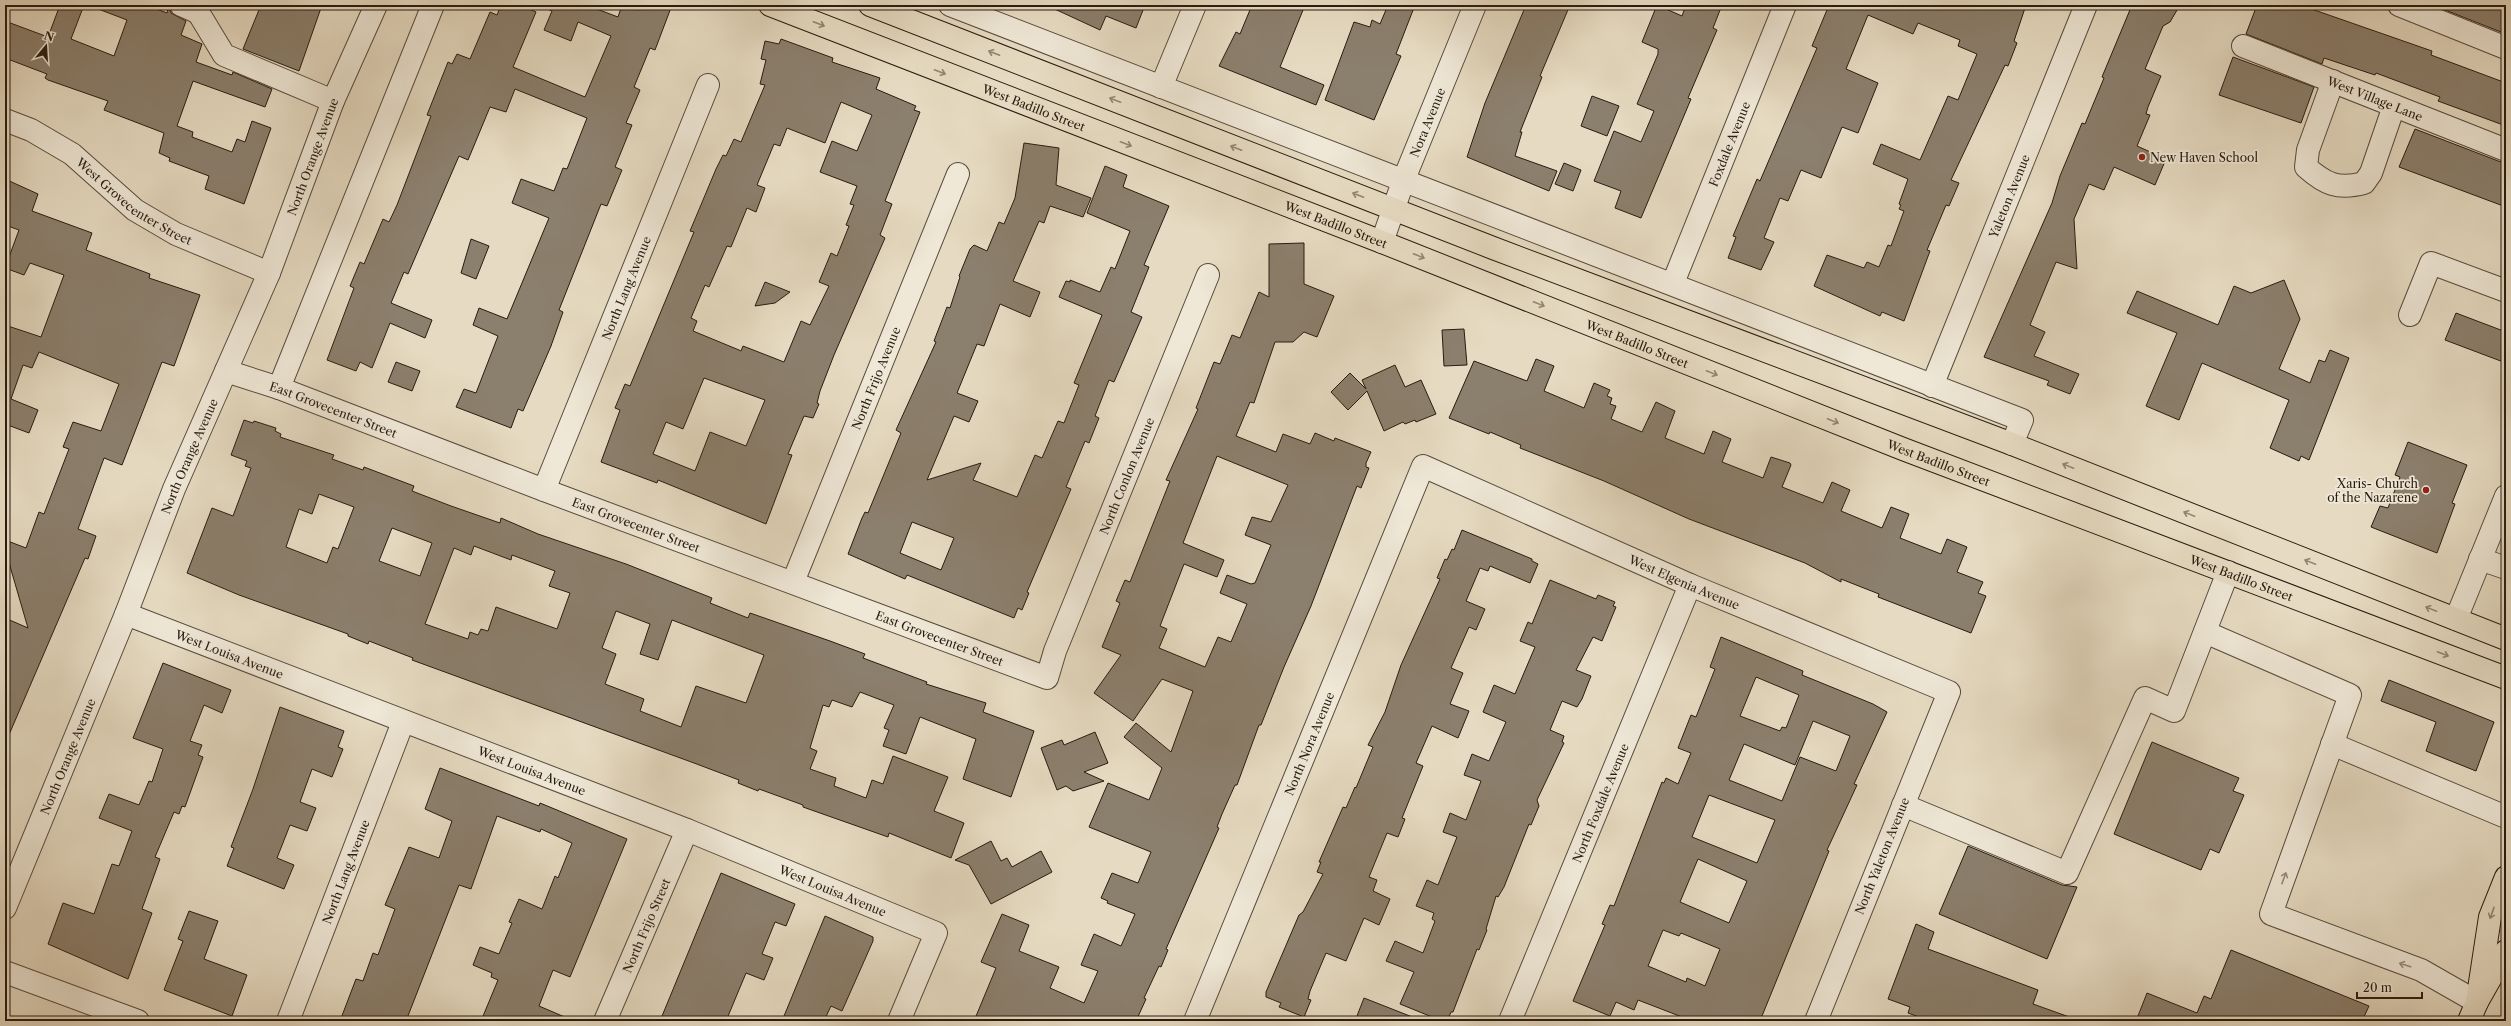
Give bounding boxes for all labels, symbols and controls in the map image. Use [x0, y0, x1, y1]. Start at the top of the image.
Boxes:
one-way arrow [812, 21, 824, 29]
north arrow [26, 26, 66, 66]
text: N [42, 28, 56, 45]
one-way arrow [989, 49, 1001, 57]
one-way arrow [934, 68, 946, 76]
street label: West Village Lane [2324, 72, 2425, 124]
street label: West Badillo Street [979, 80, 1088, 134]
street label: Nora Avenue [1406, 85, 1448, 159]
street label: North Orange Avenue [284, 95, 341, 217]
one-way arrow [1110, 96, 1122, 104]
street label: Foxdale Avenue [1705, 99, 1753, 189]
one-way arrow [1120, 141, 1132, 149]
one-way arrow [1231, 143, 1243, 151]
place label: New Haven School [2150, 150, 2258, 165]
street label: Yaleton Avenue [1985, 152, 2032, 241]
marker: New Haven School [2137, 152, 2147, 162]
street label: West Grovecenter Street [73, 154, 195, 248]
one-way arrow [1352, 190, 1364, 198]
street label: West Badillo Street [1282, 197, 1390, 251]
street label: North Lang Avenue [598, 234, 654, 342]
one-way arrow [1412, 253, 1424, 261]
one-way arrow [1533, 301, 1545, 309]
street label: West Badillo Street [1583, 316, 1691, 371]
street label: North Frijo Avenue [848, 324, 903, 432]
one-way arrow [1706, 370, 1718, 378]
street label: East Grovecenter Street [268, 378, 400, 441]
street label: North Orange Avenue [158, 396, 221, 516]
street label: North Conlon Avenue [1096, 415, 1157, 536]
one-way arrow [1826, 418, 1838, 426]
street label: West Badillo Street [1884, 436, 1993, 489]
one-way arrow [2063, 462, 2075, 470]
place label: Xaris- Church of the Nazarene [2327, 476, 2418, 505]
marker: Xaris- Church of the Nazarene [2421, 485, 2431, 495]
street label: East Grovecenter Street [570, 494, 703, 555]
one-way arrow [2183, 510, 2195, 518]
street label: West Elgenia Avenue [1626, 551, 1742, 612]
street label: West Badillo Street [2187, 551, 2296, 604]
one-way arrow [2304, 557, 2316, 565]
one-way arrow [2425, 605, 2437, 613]
street label: East Grovecenter Street [874, 607, 1006, 669]
street label: West Louisa Avenue [172, 626, 286, 682]
one-way arrow [2437, 651, 2449, 659]
street label: North Nora Avenue [1281, 689, 1337, 798]
street label: North Orange Avenue [37, 696, 98, 817]
street label: North Foxdale Avenue [1569, 741, 1631, 865]
street label: West Louisa Avenue [475, 742, 588, 798]
street label: North Yaleton Avenue [1852, 795, 1912, 917]
street label: North Lang Avenue [319, 817, 372, 926]
street label: West Louisa Avenue [776, 861, 889, 919]
one-way arrow [2281, 872, 2289, 884]
street label: North Frijo Street [619, 875, 673, 975]
one-way arrow [2487, 907, 2495, 919]
one-way arrow [2399, 960, 2411, 968]
scale bar [2357, 974, 2422, 1000]
text: 20 m [2363, 980, 2392, 995]

